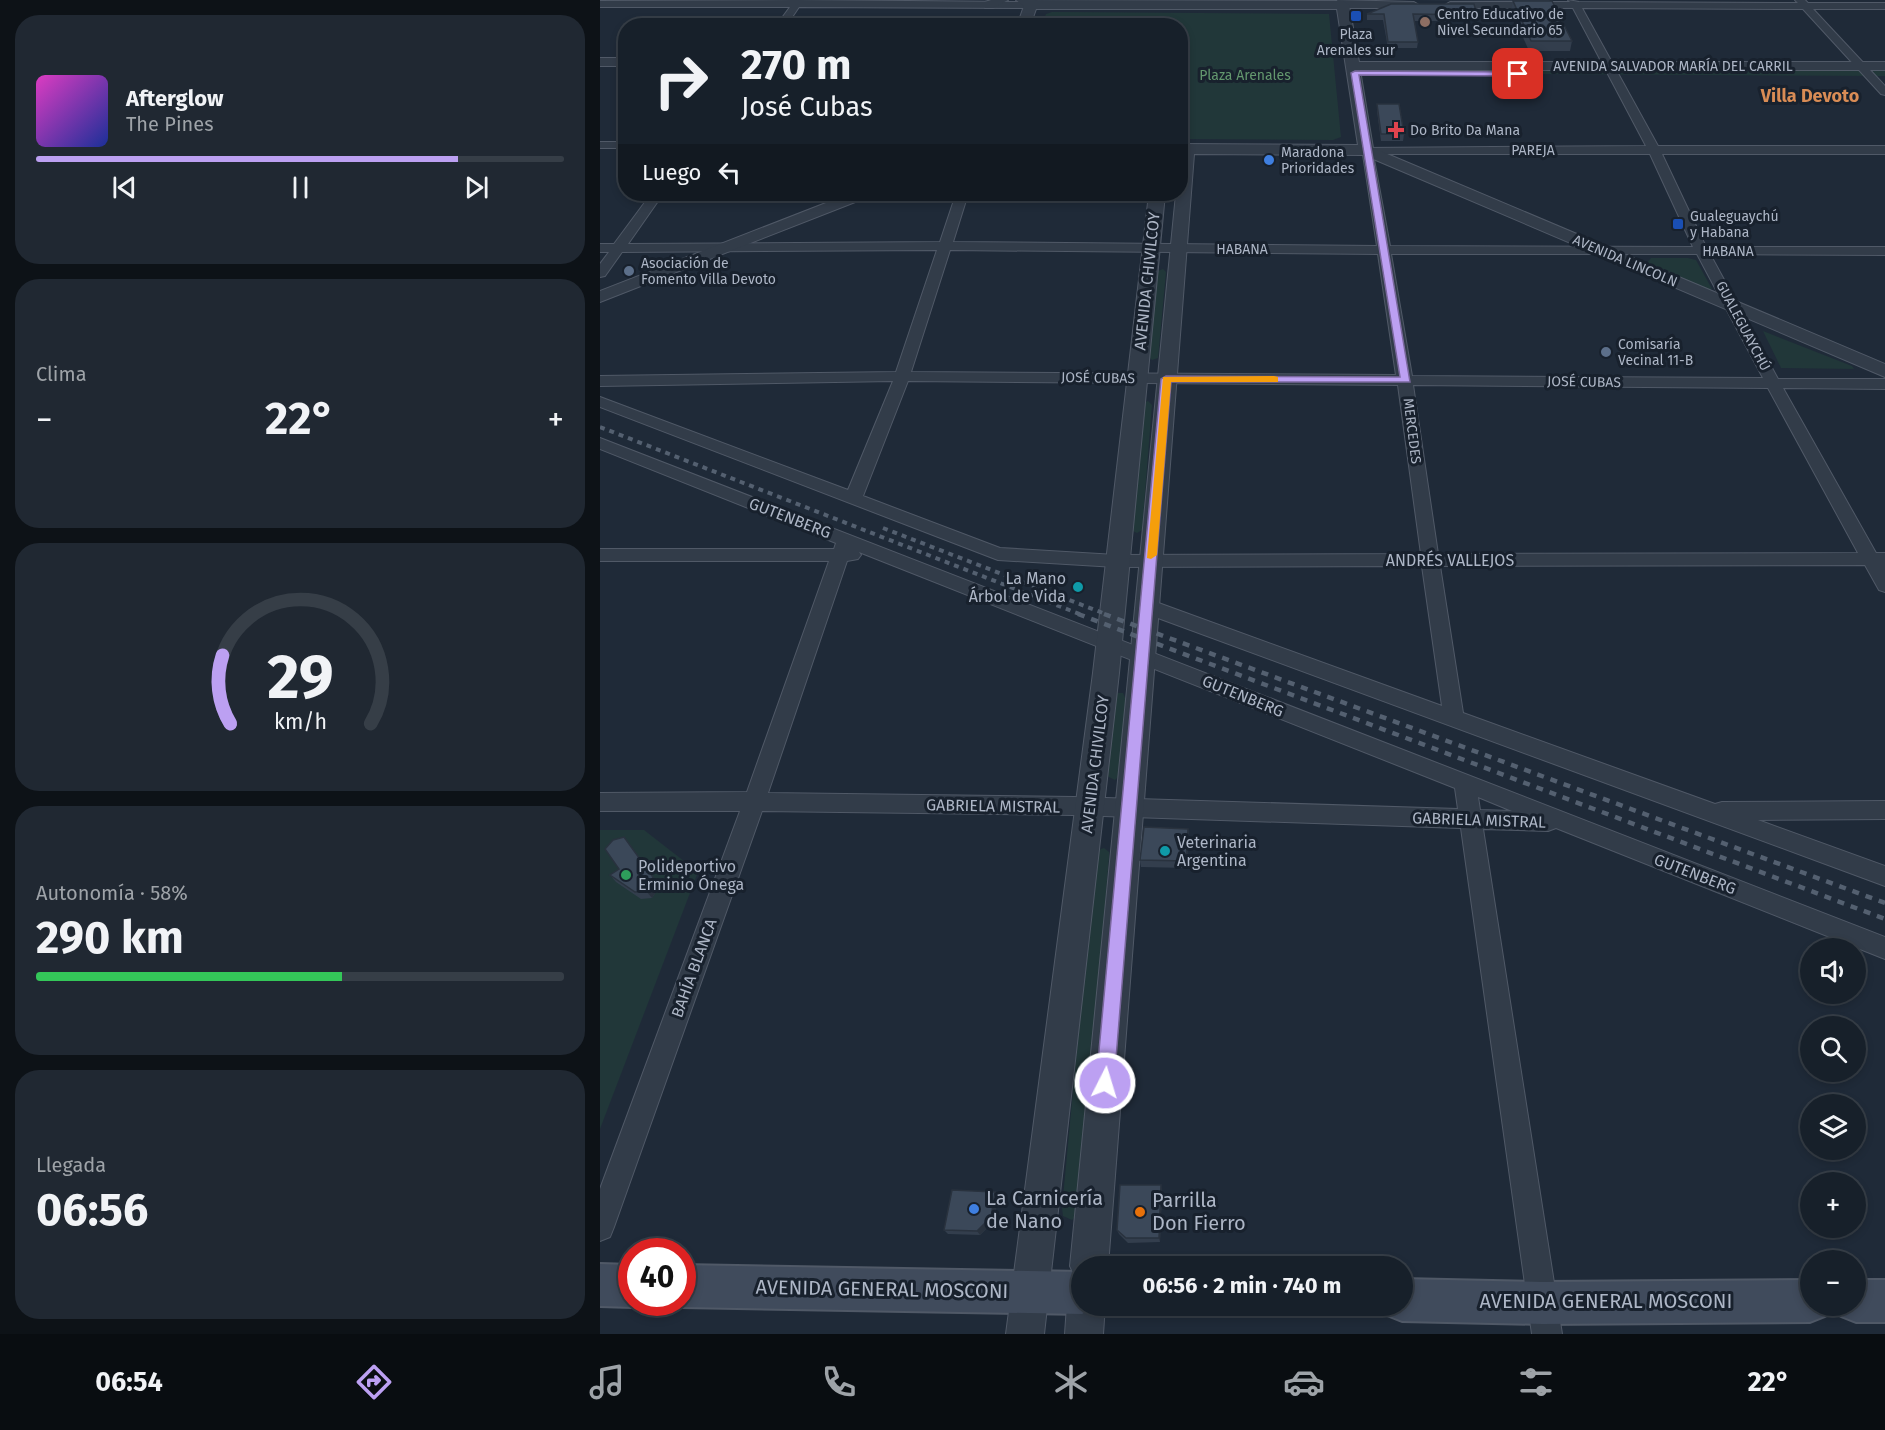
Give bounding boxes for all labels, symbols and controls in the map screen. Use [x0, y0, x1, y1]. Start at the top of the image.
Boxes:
place label: Centro Educativo de Nivel Secundario 65 [1437, 6, 1564, 39]
marker: Plaza Arenales sur [1349, 9, 1363, 23]
marker: Centro Educativo de Nivel Secundario 65 [1418, 15, 1432, 29]
place label: Plaza Arenales sur [1317, 26, 1396, 59]
text: 270 m [741, 40, 852, 90]
icon: right [642, 42, 720, 120]
pin [1492, 48, 1543, 99]
icon: arrive [1501, 57, 1534, 90]
street label: AVENIDA SALVADOR MARÍA DEL CARRIL [1553, 57, 1793, 75]
park label: Plaza Arenales [1199, 67, 1291, 84]
text: Afterglow [126, 85, 223, 112]
district label: Villa Devoto [1760, 85, 1859, 107]
text: José Cubas [741, 91, 873, 123]
text: The Pines [126, 112, 213, 136]
marker: Do Brito Da Mana [1387, 121, 1405, 139]
place label: Do Brito Da Mana [1410, 122, 1520, 139]
street label: PAREJA [1511, 142, 1555, 159]
place label: Maradona Prioridades [1281, 144, 1355, 177]
marker: Maradona Prioridades [1262, 153, 1276, 167]
icon: left [713, 156, 746, 189]
text: Luego [642, 159, 701, 186]
icon: previous [108, 171, 141, 204]
icon: pause [284, 171, 317, 204]
icon: next [460, 171, 493, 204]
place label: Gualeguaychú y Habana [1690, 208, 1779, 241]
street label: AVENIDA CHIVILCOY [1130, 211, 1164, 351]
marker: Gualeguaychú y Habana [1671, 217, 1685, 231]
street label: AVENIDA LINCOLN [1570, 231, 1680, 291]
street label: HABANA [1216, 241, 1268, 258]
street label: HABANA [1702, 243, 1754, 260]
place label: Asociación de Fomento Villa Devoto [641, 255, 776, 288]
marker: Asociación de Fomento Villa Devoto [622, 264, 636, 278]
street label: GUALEGUAYCHÚ [1712, 278, 1775, 374]
place label: Comisaría Vecinal 11-B [1618, 336, 1693, 369]
marker: Comisaría Vecinal 11-B [1599, 345, 1613, 359]
text: Clima [36, 362, 87, 386]
street label: JOSÉ CUBAS [1061, 368, 1135, 387]
street label: JOSÉ CUBAS [1547, 372, 1621, 391]
text: 22° [265, 392, 335, 446]
street label: MERCEDES [1400, 397, 1425, 465]
text: − [36, 400, 53, 440]
text: + [548, 400, 564, 440]
street label: GUTENBERG [746, 494, 834, 542]
street label: ANDRÉS VALLEJOS [1386, 550, 1514, 570]
place label: La Mano Árbol de Vida [969, 569, 1066, 606]
marker: La Mano Árbol de Vida [1071, 580, 1085, 594]
text: 29 [267, 640, 333, 715]
street label: GUTENBERG [1199, 671, 1287, 721]
street label: AVENIDA CHIVILCOY [1077, 694, 1113, 834]
text: km/h [273, 709, 327, 735]
street label: GABRIELA MISTRAL [926, 795, 1060, 817]
street label: GABRIELA MISTRAL [1412, 808, 1546, 832]
place label: Veterinaria Argentina [1177, 833, 1257, 870]
marker: Veterinaria Argentina [1158, 844, 1172, 858]
street label: GUTENBERG [1651, 850, 1739, 898]
place label: Polideportivo Erminio Ónega [638, 857, 744, 894]
marker: Polideportivo Erminio Ónega [619, 868, 633, 882]
text: Autonomía · 58% [36, 881, 188, 905]
text: 290 km [36, 911, 184, 965]
street label: BAHÍA BLANCA [666, 915, 721, 1020]
map controls [1800, 938, 1866, 1316]
button: sound [1800, 938, 1866, 1004]
button: search [1800, 1016, 1866, 1082]
position arrow [1073, 1051, 1137, 1115]
button: layers [1800, 1094, 1866, 1160]
text: Llegada [36, 1153, 106, 1177]
button: + [1800, 1172, 1866, 1238]
text: 06:56 [36, 1183, 148, 1237]
place label: La Carnicería de Nano [986, 1186, 1103, 1233]
place label: Parrilla Don Fierro [1152, 1188, 1246, 1235]
marker: La Carnicería de Nano [967, 1202, 981, 1216]
marker: Parrilla Don Fierro [1133, 1205, 1147, 1219]
speed limit sign: 40 [618, 1238, 696, 1316]
button: − [1800, 1250, 1866, 1316]
text: 06:56 · 2 min · 740 m [1143, 1272, 1341, 1299]
street label: AVENIDA GENERAL MOSCONI [755, 1275, 1009, 1303]
street label: AVENIDA GENERAL MOSCONI [1480, 1289, 1732, 1313]
icon: directions [353, 1361, 395, 1403]
icon: music [586, 1361, 628, 1403]
icon: phone [818, 1361, 860, 1403]
icon: climate [1050, 1361, 1092, 1403]
icon: car [1283, 1361, 1325, 1403]
icon: filters [1515, 1361, 1557, 1403]
text: 06:54 [95, 1366, 163, 1398]
text: 22° [1748, 1366, 1790, 1398]

